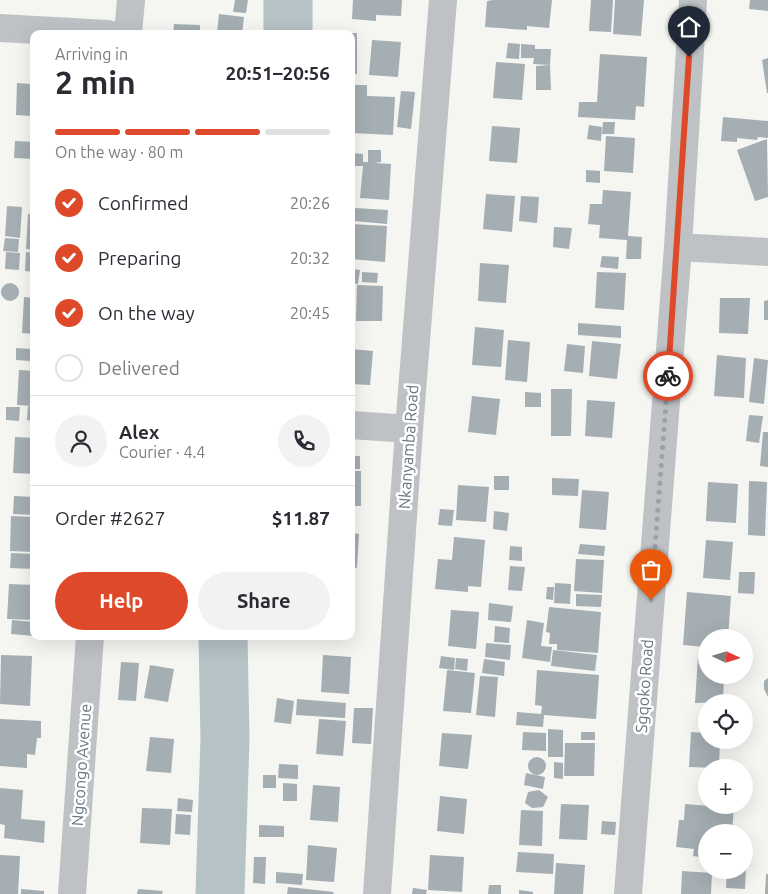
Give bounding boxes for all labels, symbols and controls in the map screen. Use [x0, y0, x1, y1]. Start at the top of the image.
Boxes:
pin [668, 6, 710, 57]
icon: home [675, 13, 703, 41]
text: Arriving in [55, 45, 128, 63]
text: 20:51–20:56 [225, 62, 330, 84]
text: 2 min [55, 64, 136, 100]
text: On the way · 80 m [55, 143, 183, 161]
icon: check [55, 189, 83, 217]
text: Confirmed [98, 192, 189, 214]
text: 20:26 [290, 194, 330, 212]
icon: check [55, 244, 83, 272]
text: Preparing [98, 247, 182, 269]
text: 20:32 [290, 249, 330, 267]
icon: check [55, 299, 83, 327]
text: On the way [98, 302, 195, 324]
text: 20:45 [290, 304, 330, 322]
courier [643, 351, 693, 401]
text: Delivered [98, 357, 180, 379]
icon: bike [654, 362, 682, 390]
street label: Nkanyamba Road [395, 384, 421, 510]
button: person [55, 415, 107, 467]
button: phone [278, 415, 330, 467]
text: Alex [119, 421, 159, 443]
text: Courier · 4.4 [119, 443, 205, 461]
text: Order #2627 [55, 507, 165, 529]
text: $11.87 [272, 507, 330, 529]
pin [630, 549, 672, 600]
icon: bag [637, 556, 665, 584]
button: Help [55, 572, 188, 630]
button: Share [198, 572, 330, 630]
north arrow [698, 629, 752, 684]
map controls [698, 629, 753, 879]
street label: Sgqoko Road [632, 639, 656, 733]
button: locate [698, 694, 753, 749]
street label: Ngcongo Avenue [68, 703, 94, 827]
button: + [698, 759, 753, 814]
button: − [698, 824, 753, 879]

